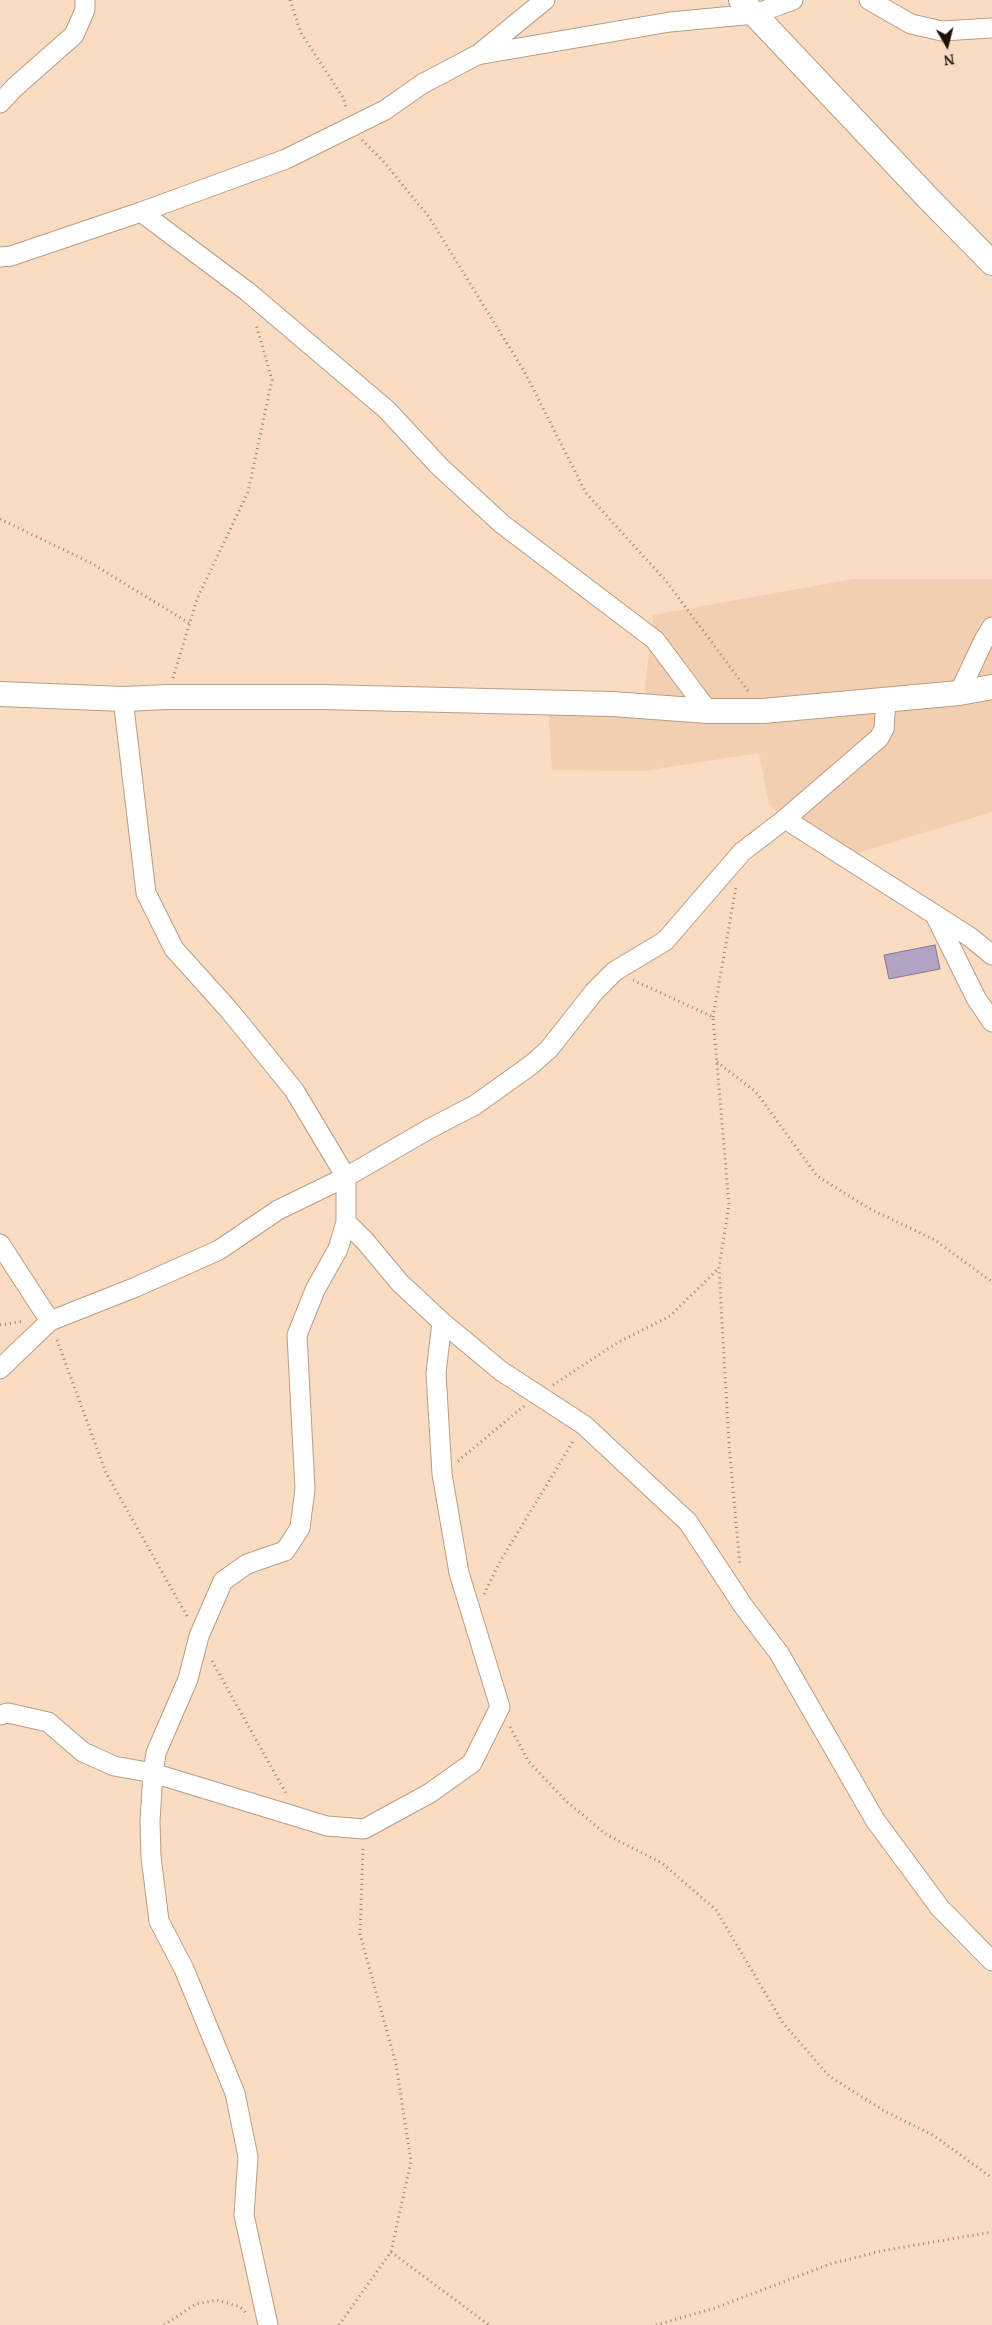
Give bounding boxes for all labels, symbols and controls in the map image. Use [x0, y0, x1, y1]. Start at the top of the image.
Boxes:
north arrow [922, 20, 972, 70]
text: N [943, 50, 956, 70]

